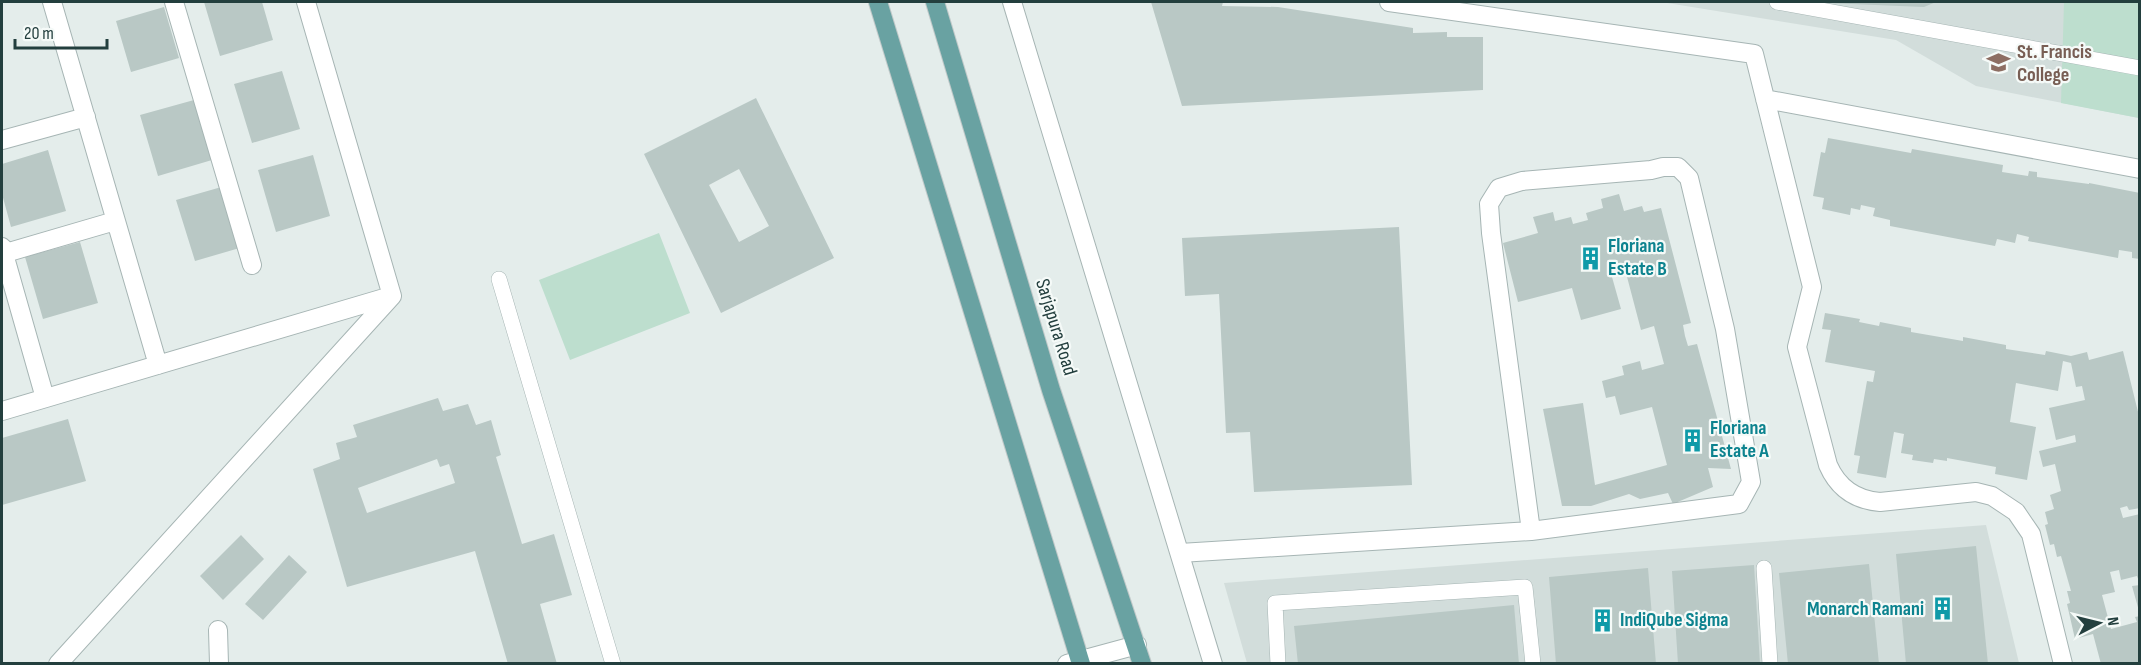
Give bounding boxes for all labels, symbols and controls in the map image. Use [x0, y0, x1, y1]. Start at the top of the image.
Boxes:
scale bar [15, 12, 106, 50]
text: 20 m [24, 23, 54, 44]
place label: St. Francis College [2017, 40, 2092, 87]
school or university icon: St. Francis College [1986, 50, 2012, 76]
place label: Floriana Estate B [1608, 234, 1667, 281]
building icon: Floriana Estate B [1577, 245, 1603, 271]
street label: Sarjapura Road [1030, 276, 1082, 378]
place label: Floriana Estate A [1710, 416, 1769, 463]
building icon: Floriana Estate A [1679, 427, 1705, 453]
north arrow [2069, 593, 2129, 653]
building icon: Monarch Ramani [1929, 596, 1955, 622]
place label: Monarch Ramani [1807, 597, 1924, 621]
building icon: IndiQube Sigma [1589, 607, 1615, 633]
place label: IndiQube Sigma [1620, 608, 1729, 632]
text: N [2102, 616, 2122, 627]

